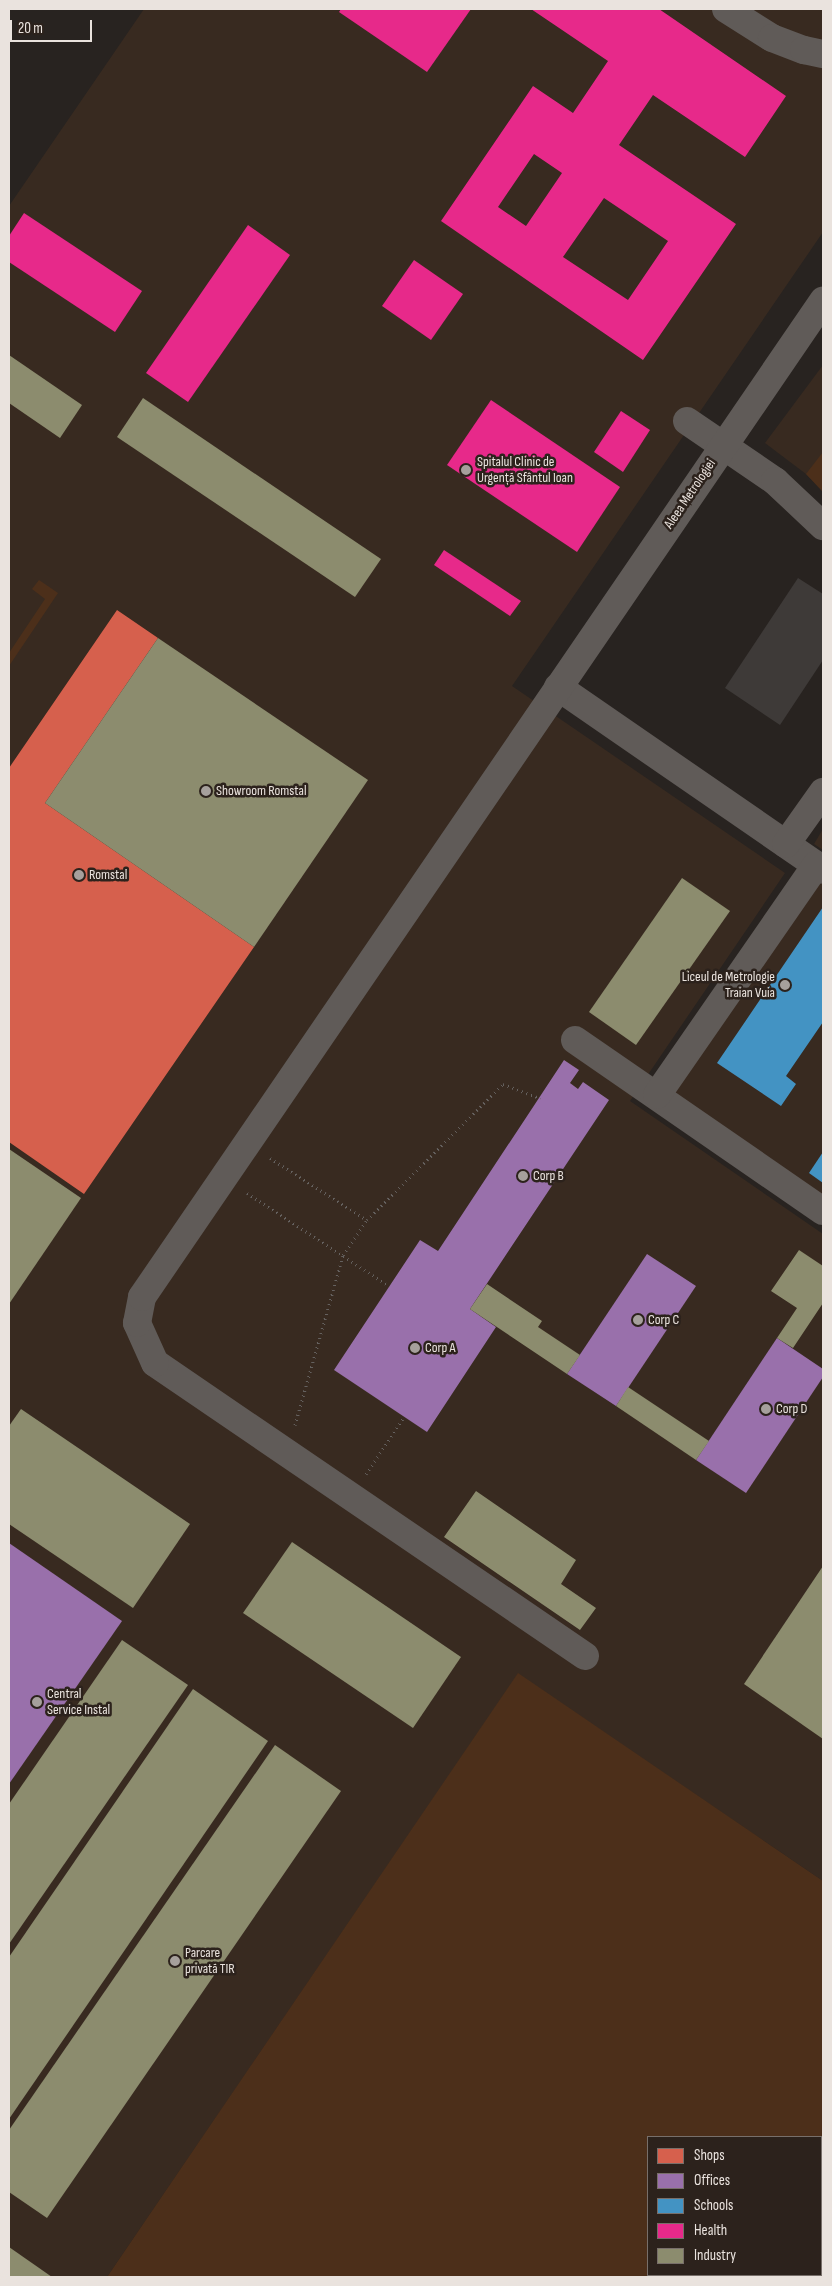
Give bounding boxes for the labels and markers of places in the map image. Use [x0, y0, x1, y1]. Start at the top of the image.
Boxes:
place label: Spitalul Clinic de Urgență Sfântul Ioan [477, 454, 573, 487]
marker: Spitalul Clinic de Urgență Sfântul Ioan [459, 463, 473, 477]
place label: Showroom Romstal [216, 783, 307, 799]
marker: Showroom Romstal [200, 785, 212, 797]
place label: Romstal [89, 867, 127, 883]
marker: Romstal [73, 869, 85, 881]
place label: Liceul de Metrologie Traian Vuia [682, 969, 775, 1002]
marker: Liceul de Metrologie Traian Vuia [779, 979, 791, 991]
place label: Corp B [533, 1168, 564, 1184]
marker: Corp B [517, 1170, 529, 1182]
place label: Corp C [648, 1312, 679, 1328]
marker: Corp C [632, 1314, 644, 1326]
place label: Corp A [425, 1340, 456, 1356]
marker: Corp A [409, 1342, 421, 1354]
place label: Corp D [776, 1401, 807, 1417]
marker: Corp D [760, 1403, 772, 1415]
place label: Central Service Instal [47, 1686, 110, 1718]
marker: Central Service Instal [31, 1696, 43, 1708]
place label: Parcare privată TIR [185, 1945, 235, 1978]
marker: Parcare privată TIR [169, 1955, 181, 1967]

